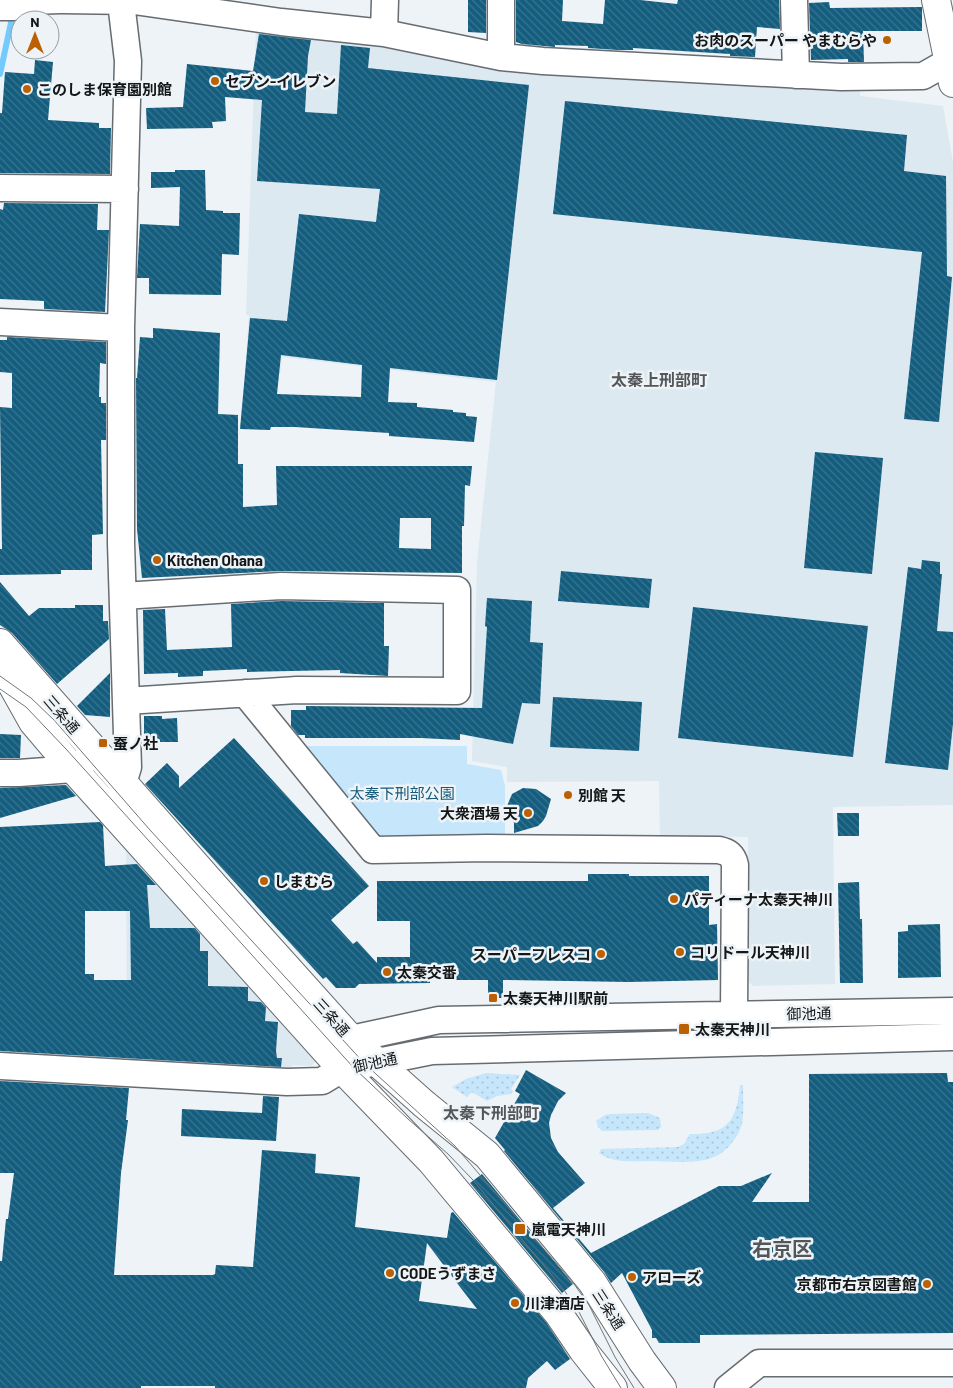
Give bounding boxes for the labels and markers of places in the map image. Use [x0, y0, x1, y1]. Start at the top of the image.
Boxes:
place label: お肉のスーパー やまむらや [694, 31, 877, 49]
marker: お肉のスーパー やまむらや [881, 34, 893, 46]
place label: セブン-イレブン [225, 72, 336, 90]
marker: セブン-イレブン [209, 75, 221, 87]
place label: このしま保育園別館 [37, 80, 172, 98]
marker: このしま保育園別館 [21, 83, 33, 95]
place label: Kitchen Ohana [167, 551, 263, 569]
marker: Kitchen Ohana [151, 554, 163, 566]
place label: 蚕ノ社 [113, 734, 158, 752]
marker: 蚕ノ社 [97, 737, 109, 749]
place label: 別館 天 [578, 786, 626, 804]
marker: 別館 天 [562, 789, 574, 801]
place label: 大衆酒場 天 [440, 804, 518, 822]
marker: 大衆酒場 天 [522, 807, 534, 819]
place label: しまむら [274, 872, 334, 890]
marker: しまむら [258, 875, 270, 887]
place label: パティーナ太秦天神川 [684, 890, 833, 908]
marker: パティーナ太秦天神川 [668, 893, 680, 905]
place label: コリドール天神川 [690, 943, 810, 961]
place label: スーパーフレスコ [472, 945, 591, 963]
marker: コリドール天神川 [674, 946, 686, 958]
marker: スーパーフレスコ [595, 948, 607, 960]
place label: 太秦交番 [397, 963, 457, 981]
marker: 太秦交番 [381, 966, 393, 978]
place label: 太秦天神川駅前 [503, 989, 608, 1007]
marker: 太秦天神川駅前 [487, 992, 499, 1004]
place label: 太秦天神川 [695, 1020, 770, 1038]
marker: 太秦天神川 [677, 1022, 691, 1036]
place label: 嵐電天神川 [531, 1220, 606, 1238]
marker: 嵐電天神川 [513, 1222, 527, 1236]
place label: CODEうずまさ [400, 1264, 496, 1282]
marker: CODEうずまさ [384, 1267, 396, 1279]
place label: アローズ [642, 1268, 701, 1286]
marker: アローズ [626, 1271, 638, 1283]
place label: 京都市右京図書館 [797, 1275, 917, 1293]
marker: 京都市右京図書館 [921, 1278, 933, 1290]
place label: 川津酒店 [525, 1294, 585, 1312]
marker: 川津酒店 [509, 1297, 521, 1309]

